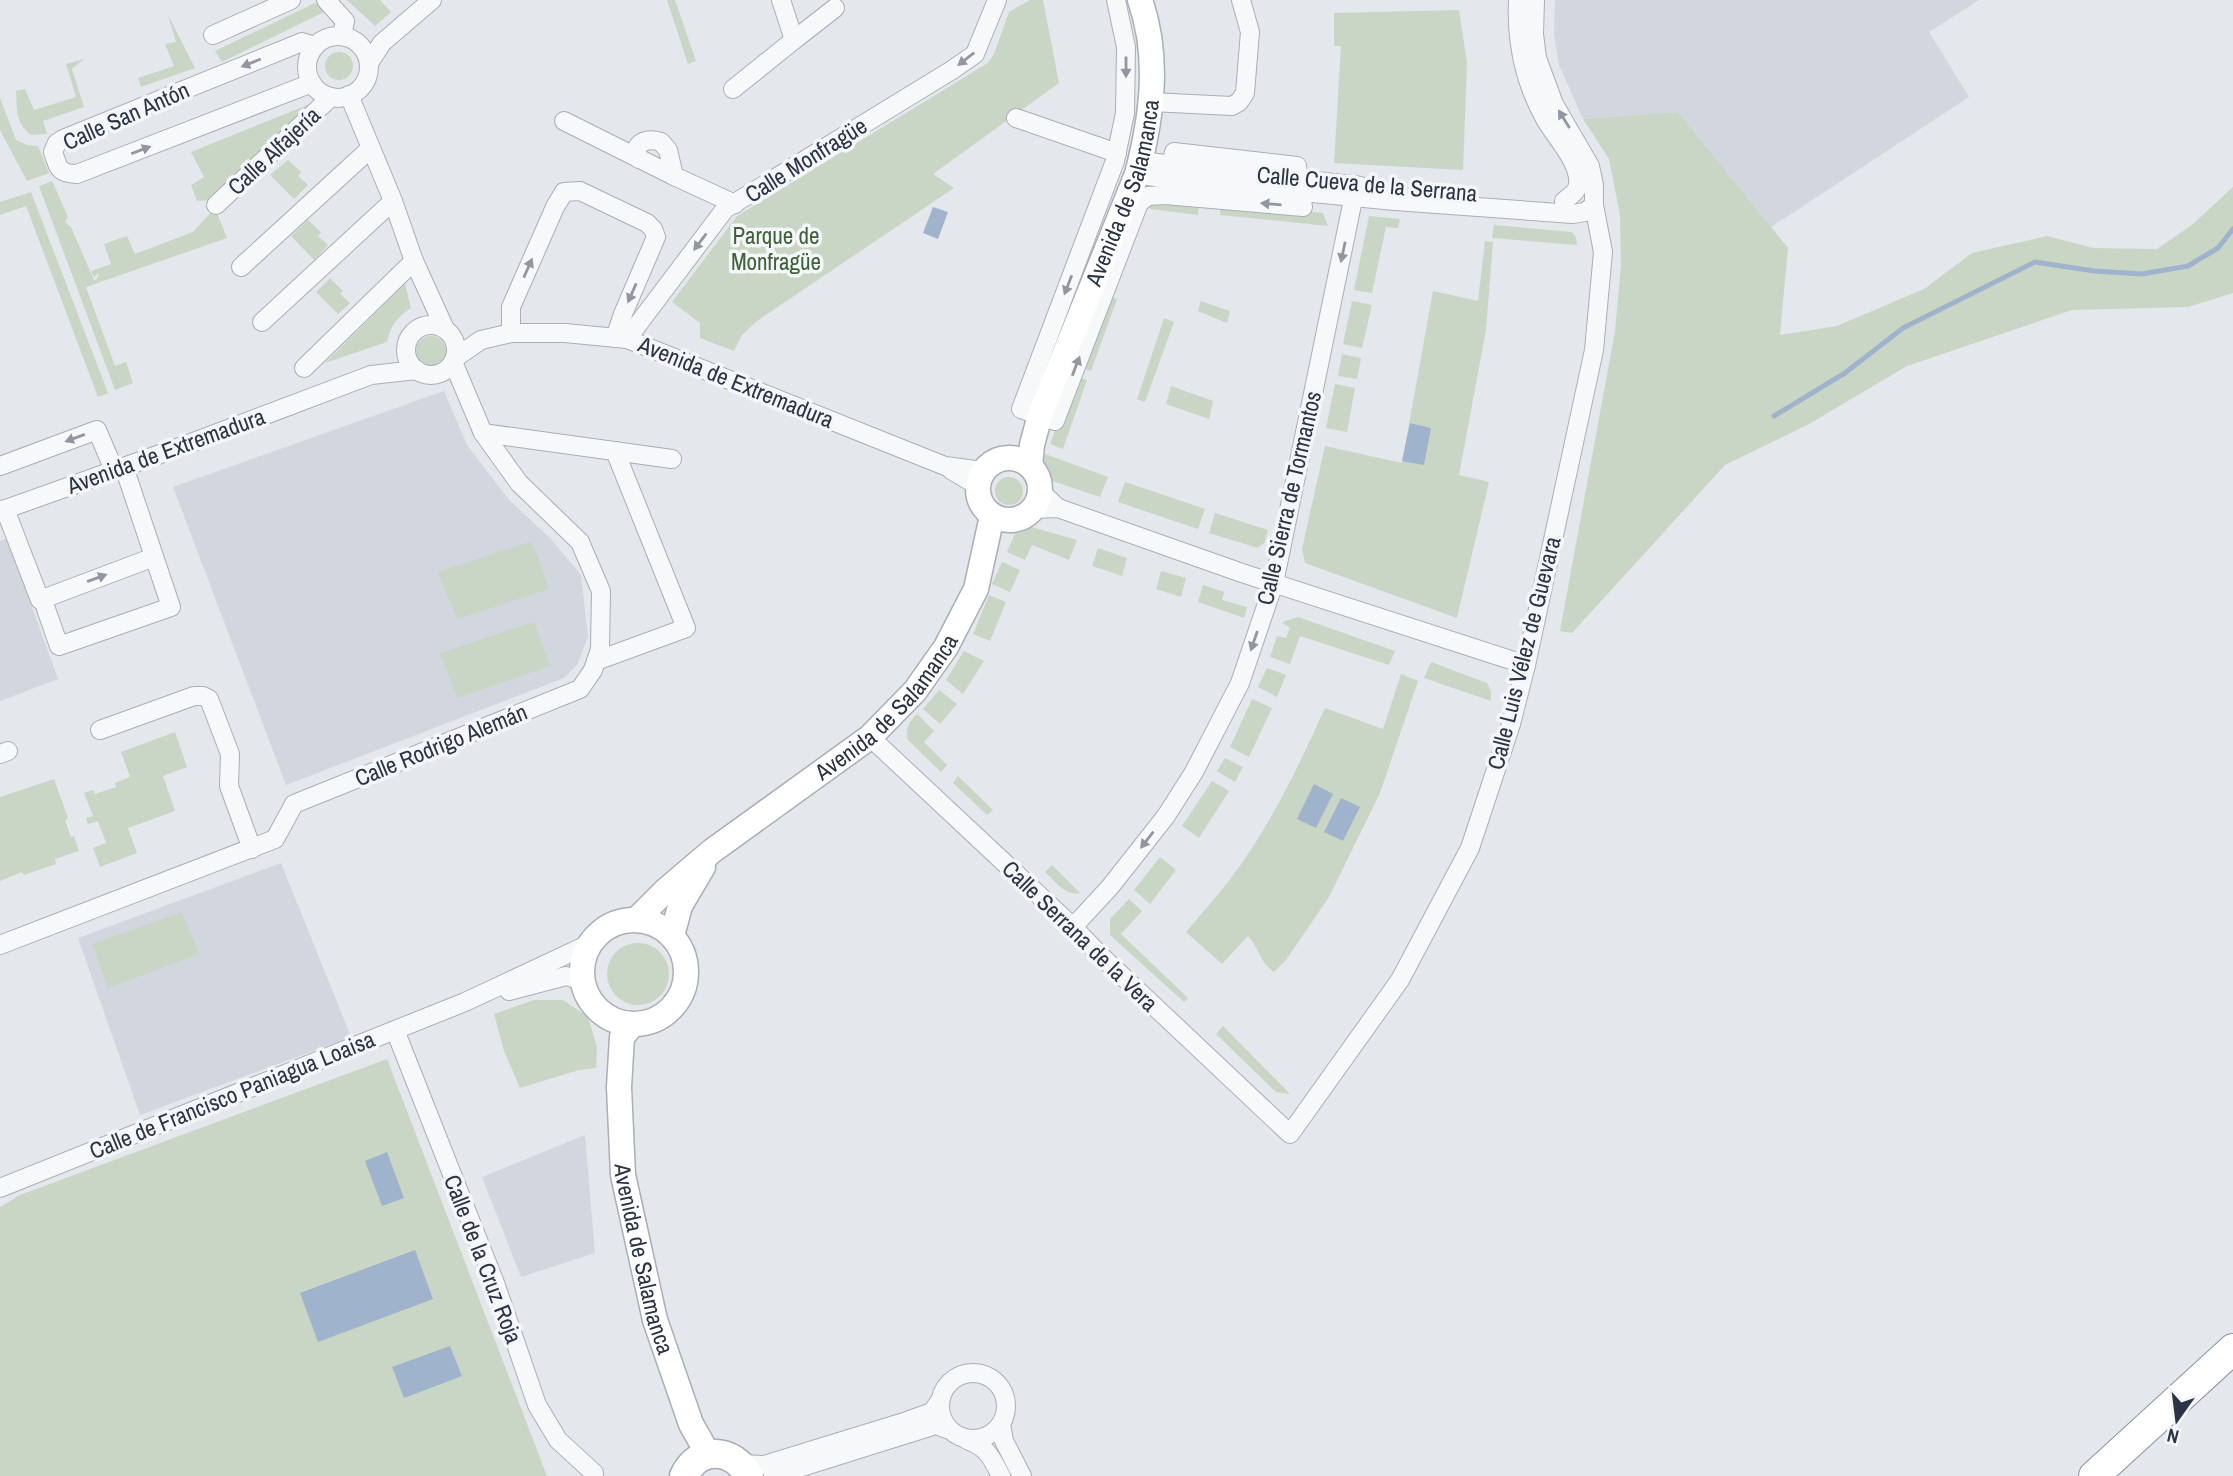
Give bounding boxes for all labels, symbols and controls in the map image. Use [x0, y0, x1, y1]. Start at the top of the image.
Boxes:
one-way arrow [958, 52, 976, 67]
one-way arrow [1120, 56, 1132, 78]
one-way arrow [241, 57, 262, 68]
street label: Calle San Antón [58, 74, 194, 157]
street label: Avenida de Salamanca [1077, 98, 1166, 291]
street label: Calle Alfajería [221, 99, 327, 202]
street label: Calle Monfragüe [739, 110, 873, 209]
one-way arrow [1557, 110, 1570, 129]
one-way arrow [130, 144, 151, 155]
street label: Calle Cueva de la Serrana [1256, 158, 1479, 209]
one-way arrow [1260, 198, 1282, 209]
park label: Parque de Monfragüe [731, 220, 821, 277]
one-way arrow [693, 233, 708, 251]
one-way arrow [1337, 241, 1348, 263]
one-way arrow [522, 258, 534, 278]
one-way arrow [1063, 274, 1074, 295]
one-way arrow [626, 283, 638, 303]
street label: Avenida de Extremadura [633, 328, 839, 435]
one-way arrow [1071, 355, 1082, 376]
street label: Calle Sierra de Tormantos [1249, 388, 1328, 608]
street label: Avenida de Extremadura [62, 400, 269, 501]
one-way arrow [64, 433, 85, 444]
street label: Calle Luis Vélez de Guevara [1480, 533, 1568, 773]
one-way arrow [87, 573, 108, 584]
street label: Avenida de Salamanca [807, 628, 965, 788]
one-way arrow [1248, 631, 1259, 652]
street label: Calle Rodrigo Alemán [350, 696, 532, 793]
one-way arrow [1140, 831, 1155, 849]
street label: Calle Serrana de la Vera [996, 853, 1165, 1019]
street label: Calle de Francisco Paniagua Loaisa [85, 1023, 380, 1166]
street label: Avenida de Salamanca [607, 1162, 682, 1359]
street label: Calle de la Cruz Roja [437, 1170, 530, 1348]
north arrow [2142, 1385, 2212, 1455]
text: N [2164, 1423, 2181, 1450]

